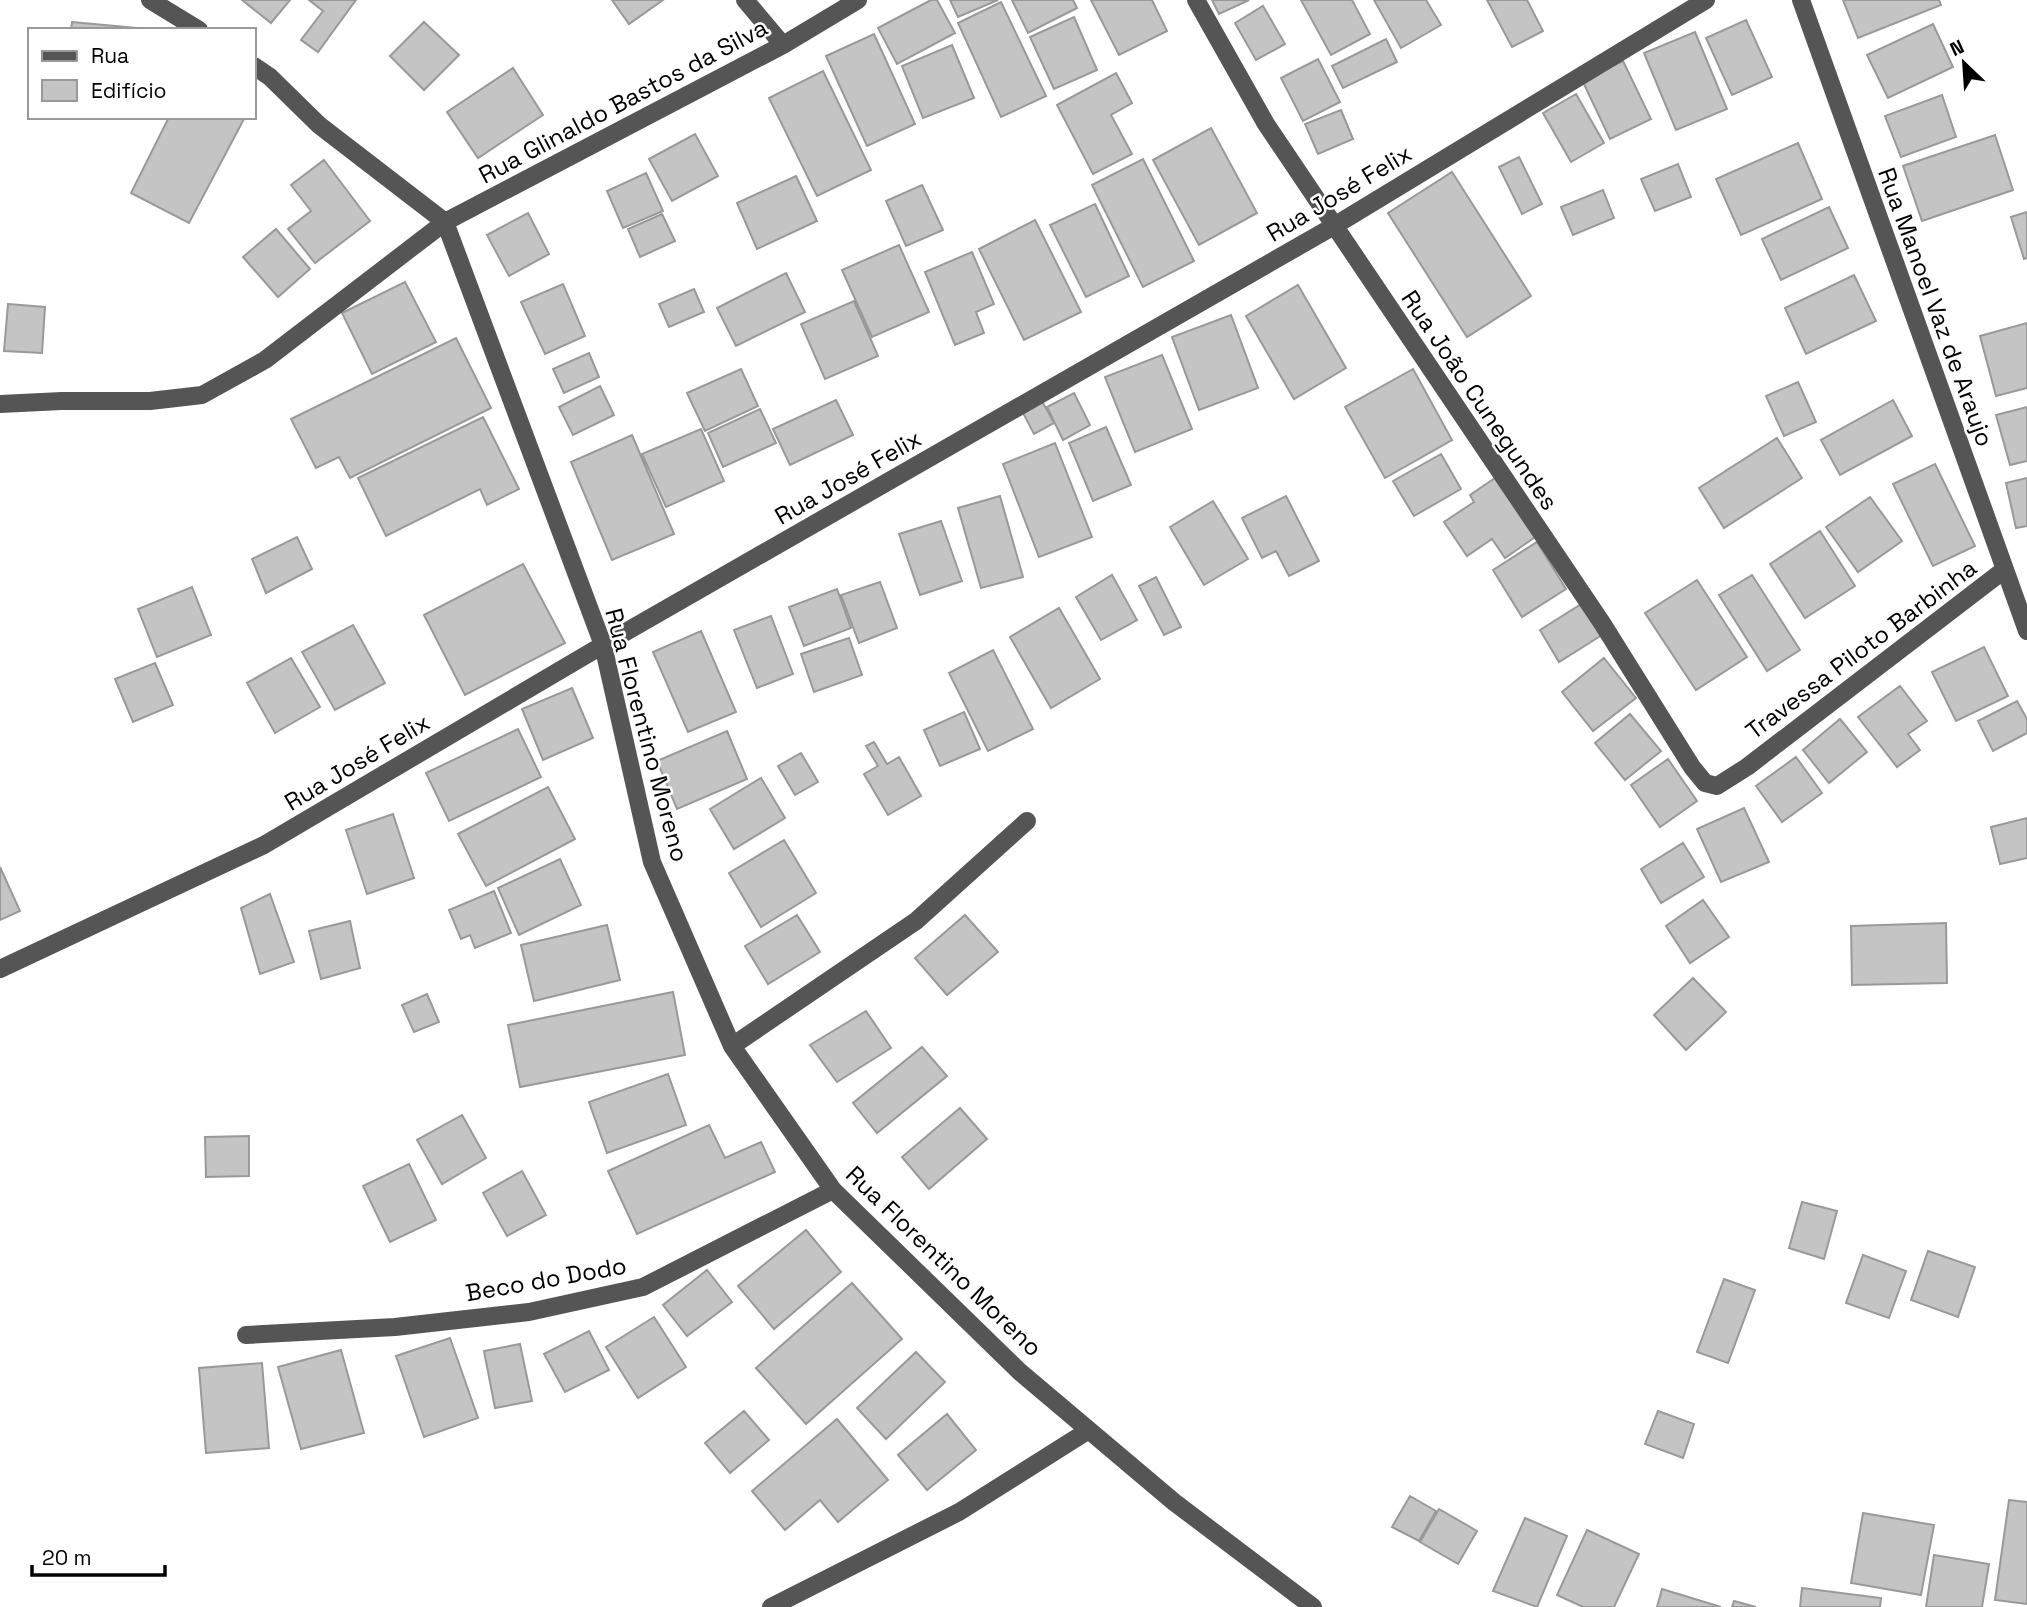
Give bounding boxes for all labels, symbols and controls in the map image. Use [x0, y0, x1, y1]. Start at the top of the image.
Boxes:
street label: Rua Glinaldo Bastos da Silva [473, 11, 773, 190]
legend [28, 28, 256, 119]
north arrow [1929, 28, 1999, 98]
text: N [1946, 34, 1968, 62]
text: Rua [91, 42, 129, 69]
text: Edifício [91, 77, 167, 104]
street label: Rua José Felix [1261, 137, 1417, 249]
street label: Rua Manoel Vaz de Araujo [1871, 163, 2001, 451]
street label: Rua João Cunegundes [1395, 284, 1565, 516]
street label: Rua José Felix [769, 423, 927, 531]
street label: Travessa Piloto Barbinha [1739, 552, 1983, 746]
street label: Rua Florentino Moreno [598, 605, 696, 865]
street label: Rua José Felix [279, 706, 435, 818]
street label: Rua Florentino Moreno [839, 1159, 1049, 1363]
street label: Beco do Dodo [463, 1250, 629, 1308]
scale bar [32, 1534, 164, 1578]
text: 20 m [42, 1544, 92, 1571]

